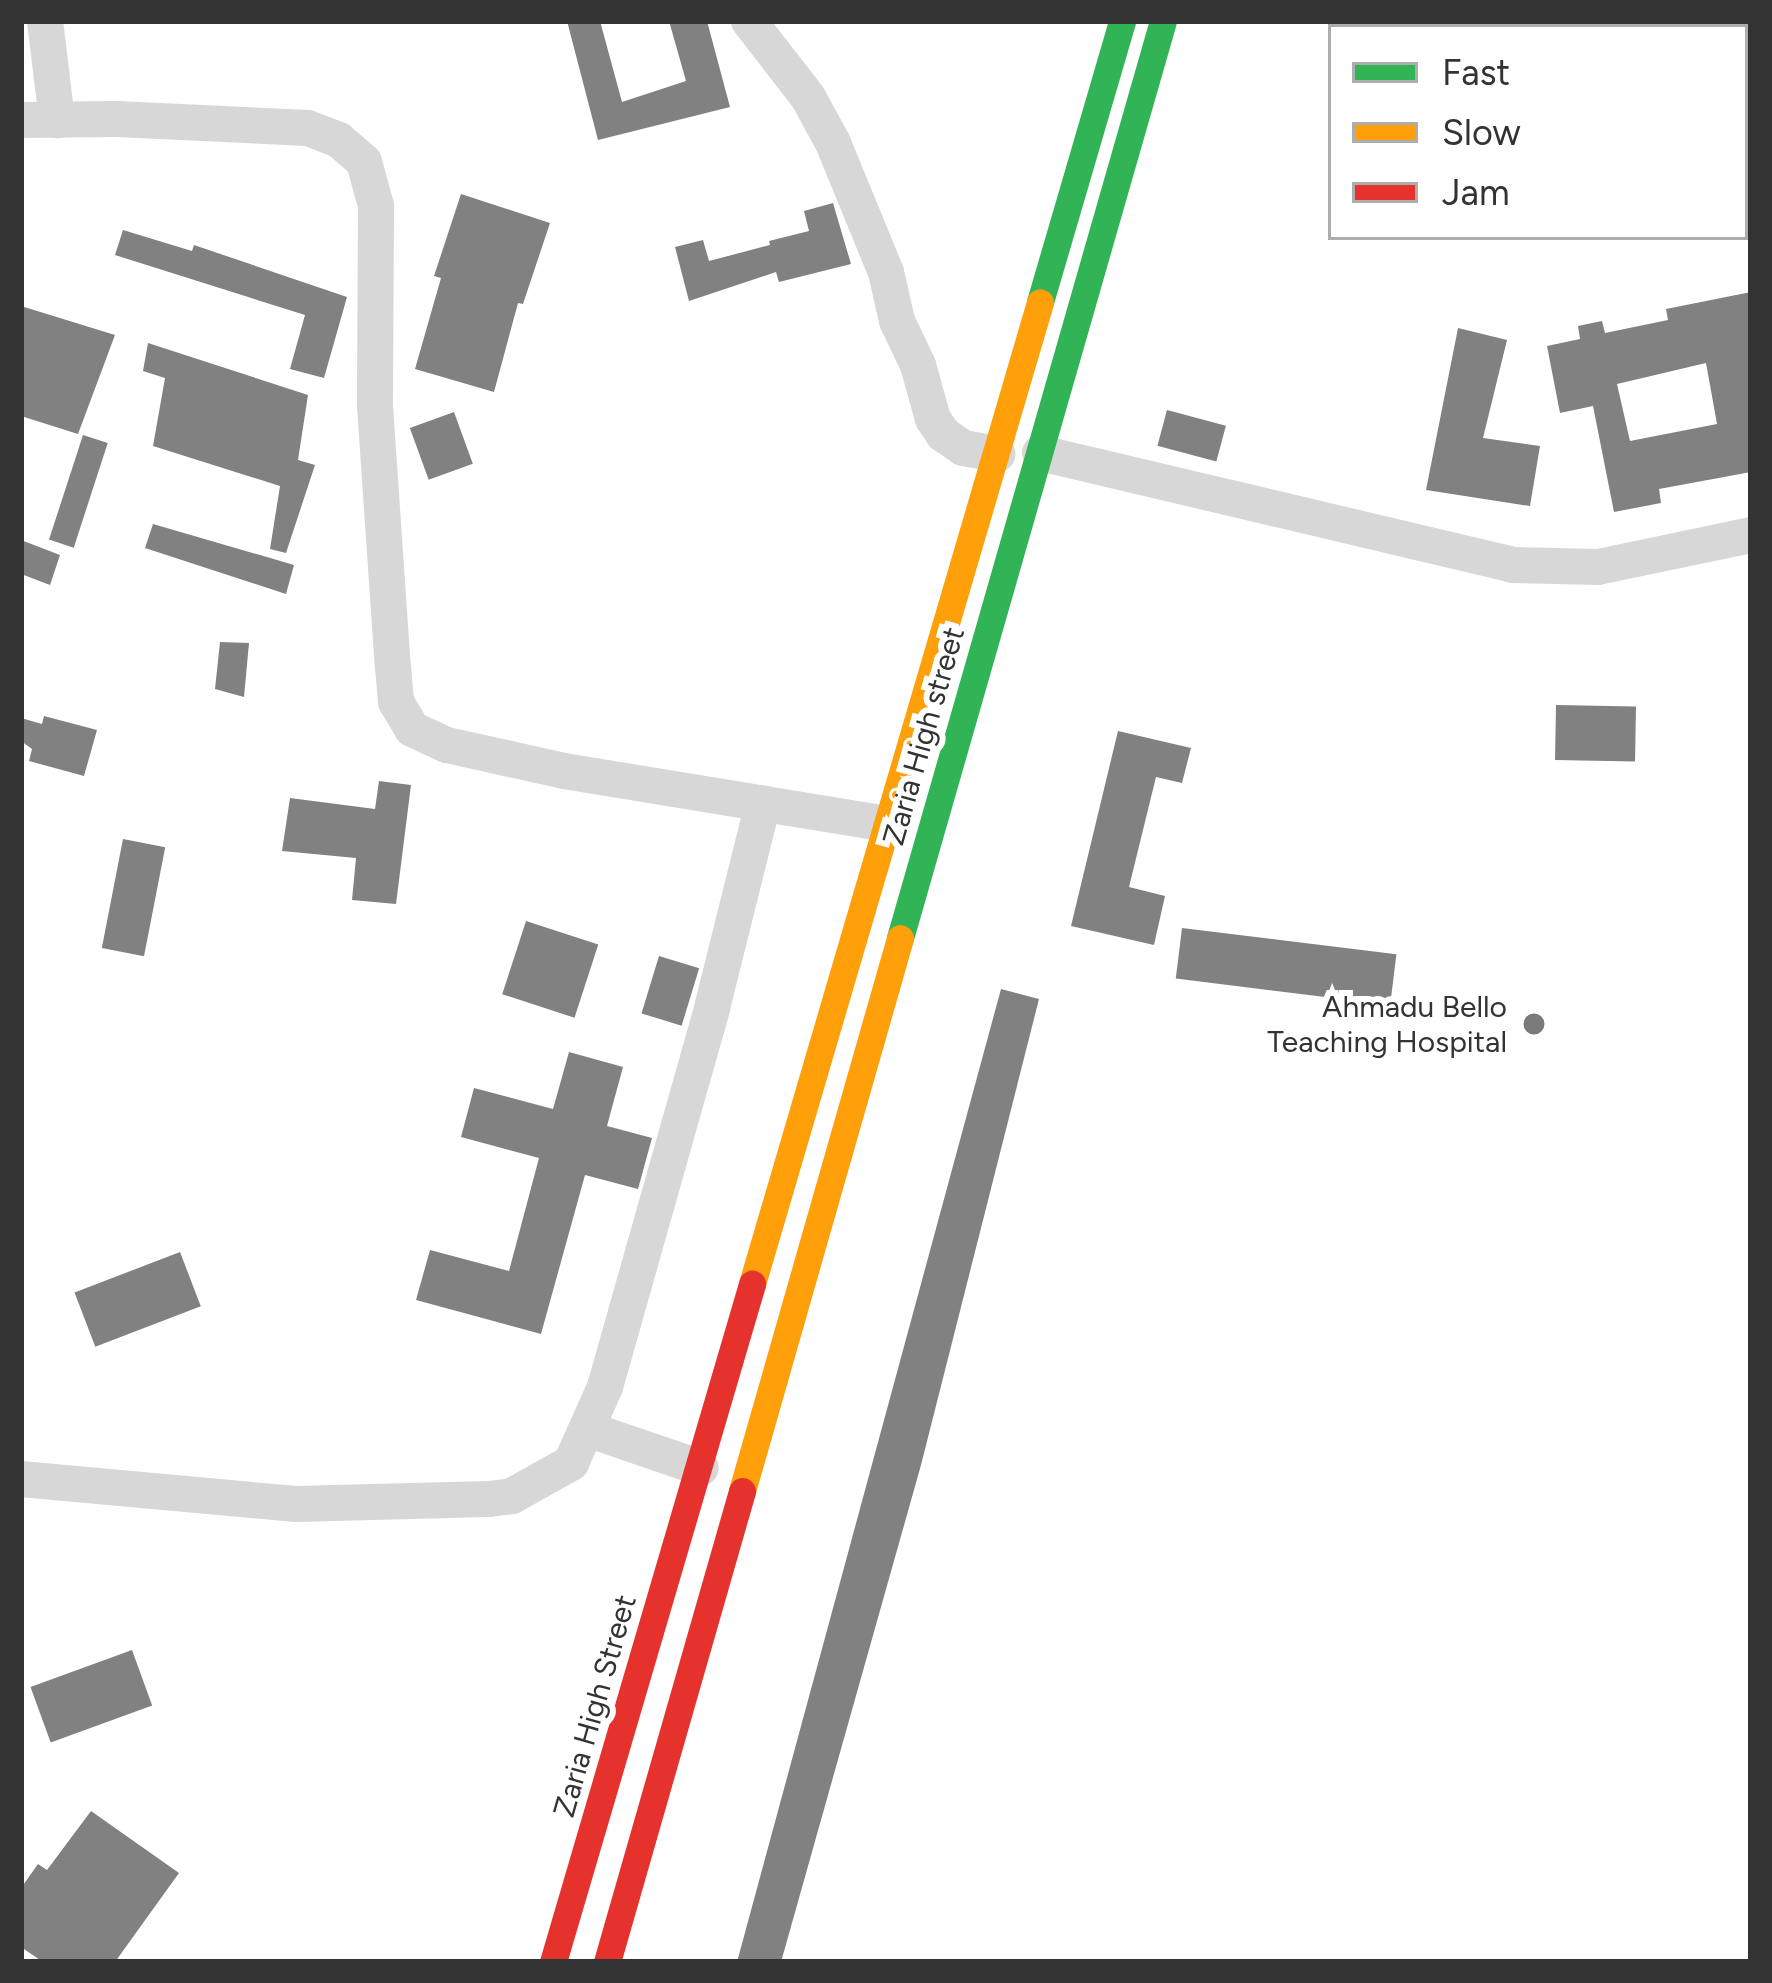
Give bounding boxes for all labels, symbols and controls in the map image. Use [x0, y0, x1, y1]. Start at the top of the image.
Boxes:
legend [1328, 24, 1748, 240]
text: Fast [1442, 51, 1510, 94]
text: Slow [1442, 111, 1521, 154]
text: Jam [1442, 171, 1510, 214]
street label: Zaria High street [876, 623, 972, 849]
place label: Ahmadu Bello Teaching Hospital [1267, 989, 1507, 1060]
marker: Ahmadu Bello Teaching Hospital [1518, 1008, 1550, 1040]
street label: Zaria High Street [546, 1591, 644, 1821]

